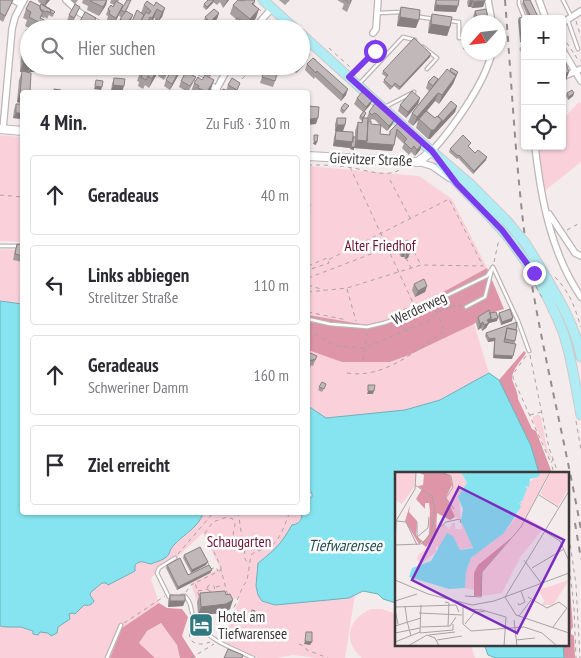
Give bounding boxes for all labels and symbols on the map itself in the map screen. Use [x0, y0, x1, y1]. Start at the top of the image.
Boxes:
north arrow [461, 15, 506, 60]
route start [364, 40, 387, 63]
street label: Gievitzer Straße [329, 148, 413, 170]
park label: Alter Friedhof [344, 236, 417, 255]
route end [523, 262, 546, 285]
street label: Werderweg [389, 287, 449, 329]
inset map [395, 472, 568, 646]
park label: Schaugarten [207, 532, 271, 551]
water label: Tiefwarensee [308, 535, 383, 555]
place label: Hotel am Tiefwarensee [218, 607, 287, 643]
hotel icon: Hotel am Tiefwarensee [188, 612, 214, 638]

